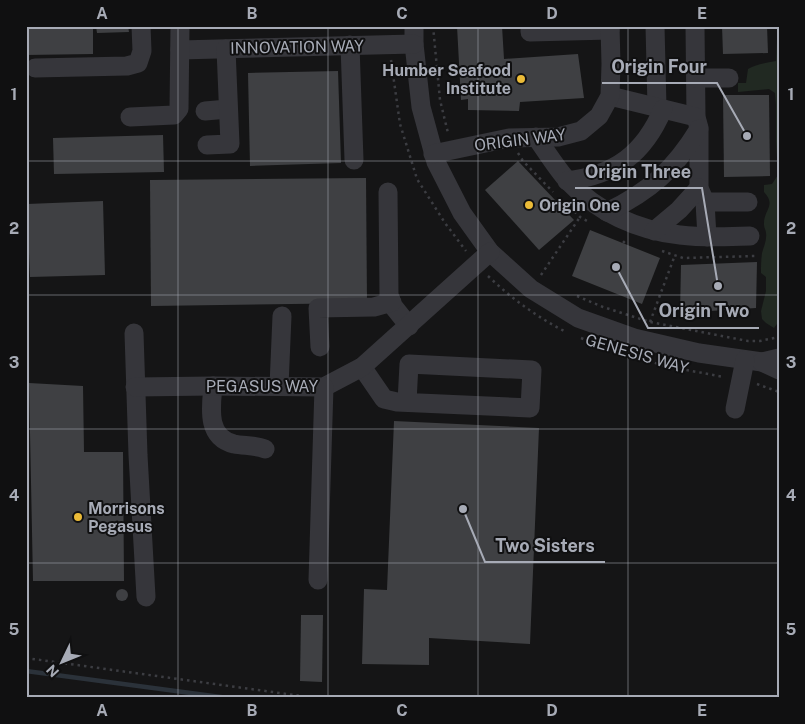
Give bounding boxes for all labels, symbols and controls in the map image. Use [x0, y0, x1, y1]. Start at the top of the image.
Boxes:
text: A [96, 4, 108, 23]
text: B [247, 4, 258, 23]
text: C [396, 4, 408, 23]
text: D [546, 4, 558, 23]
text: E [697, 4, 707, 23]
street label: INNOVATION WAY [230, 36, 364, 58]
callout: Origin Four [602, 50, 717, 83]
text: Origin Four [611, 56, 707, 77]
place label: Humber Seafood Institute [382, 61, 511, 98]
marker: Humber Seafood Institute [515, 73, 527, 85]
text: 1 [11, 85, 17, 104]
text: 1 [788, 85, 794, 104]
street label: ORIGIN WAY [473, 125, 567, 155]
callout: Origin Three [575, 155, 702, 188]
text: Origin Three [585, 161, 691, 182]
place label: Origin One [539, 196, 620, 215]
marker: Origin One [523, 199, 535, 211]
text: 2 [9, 219, 19, 238]
text: 2 [786, 219, 796, 238]
callout: Origin Two [648, 295, 759, 328]
text: Origin Two [659, 300, 749, 321]
street label: GENESIS WAY [583, 330, 691, 378]
text: 3 [9, 353, 19, 372]
text: 3 [786, 353, 796, 372]
street label: PEGASUS WAY [206, 377, 319, 396]
text: 4 [9, 486, 20, 505]
text: 4 [786, 486, 797, 505]
place label: Morrisons Pegasus [88, 499, 165, 536]
marker: Morrisons Pegasus [72, 511, 84, 523]
callout: Two Sisters [485, 529, 605, 562]
text: Two Sisters [495, 535, 595, 556]
text: 5 [9, 620, 20, 639]
text: 5 [786, 620, 797, 639]
north arrow [38, 636, 88, 686]
text: N [43, 661, 62, 680]
text: A [96, 701, 108, 720]
text: B [247, 701, 258, 720]
text: C [396, 701, 408, 720]
text: D [546, 701, 558, 720]
text: E [697, 701, 707, 720]

